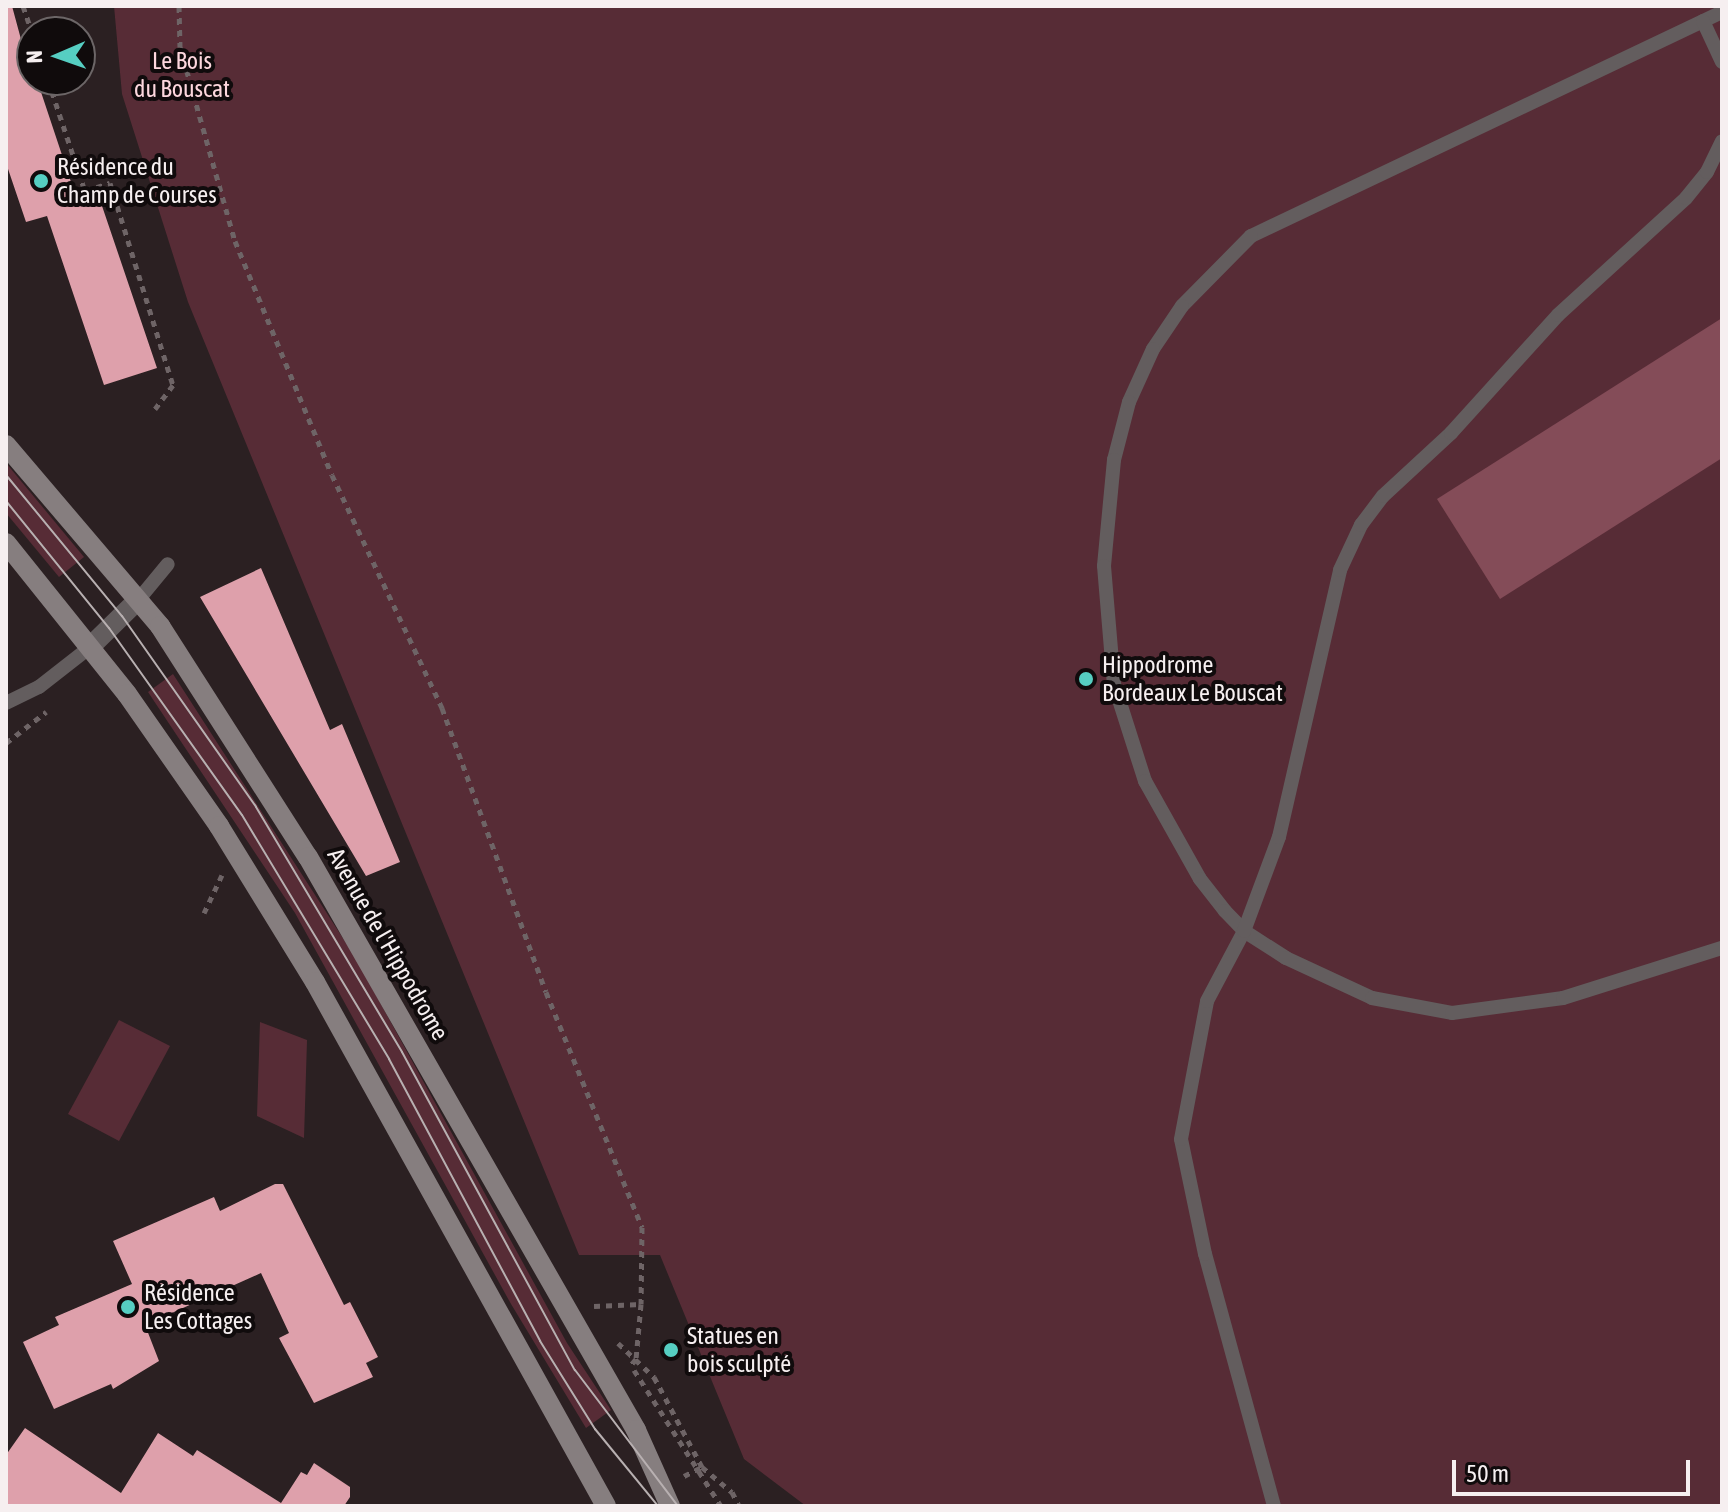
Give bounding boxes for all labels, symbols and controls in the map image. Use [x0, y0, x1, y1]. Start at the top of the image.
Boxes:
north arrow [16, 16, 96, 96]
park label: Le Bois du Bouscat [134, 47, 230, 103]
text: N [21, 50, 47, 64]
place label: Résidence du Champ de Courses [57, 153, 217, 209]
marker: Résidence du Champ de Courses [32, 172, 50, 190]
place label: Hippodrome Bordeaux Le Bouscat [1102, 651, 1283, 707]
marker: Hippodrome Bordeaux Le Bouscat [1077, 670, 1095, 688]
street label: Avenue de l'Hippodrome [321, 843, 455, 1045]
place label: Résidence Les Cottages [144, 1279, 252, 1335]
marker: Résidence Les Cottages [119, 1298, 137, 1316]
place label: Statues en bois sculpté [687, 1322, 791, 1378]
marker: Statues en bois sculpté [662, 1341, 680, 1359]
scale bar [1456, 1444, 1694, 1494]
text: 50 m [1466, 1460, 1509, 1487]

